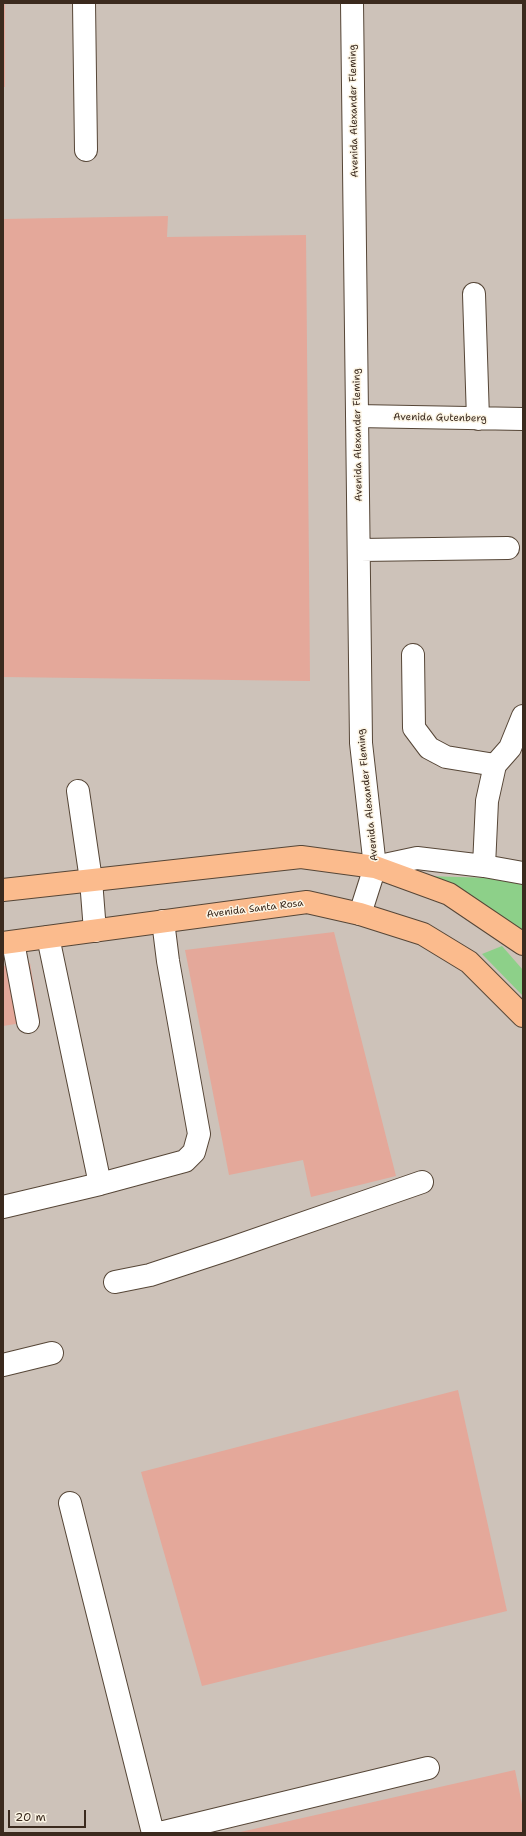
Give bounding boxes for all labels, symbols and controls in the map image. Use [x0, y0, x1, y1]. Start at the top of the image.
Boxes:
street label: Avenida Alexander Fleming [347, 44, 361, 178]
street label: Avenida Alexander Fleming [351, 368, 365, 502]
street label: Avenida Gutenberg [393, 411, 487, 425]
street label: Avenida Alexander Fleming [355, 728, 381, 862]
street label: Avenida Santa Rosa [206, 897, 304, 921]
scale bar [10, 1802, 88, 1828]
text: 20 m [15, 1809, 46, 1825]

